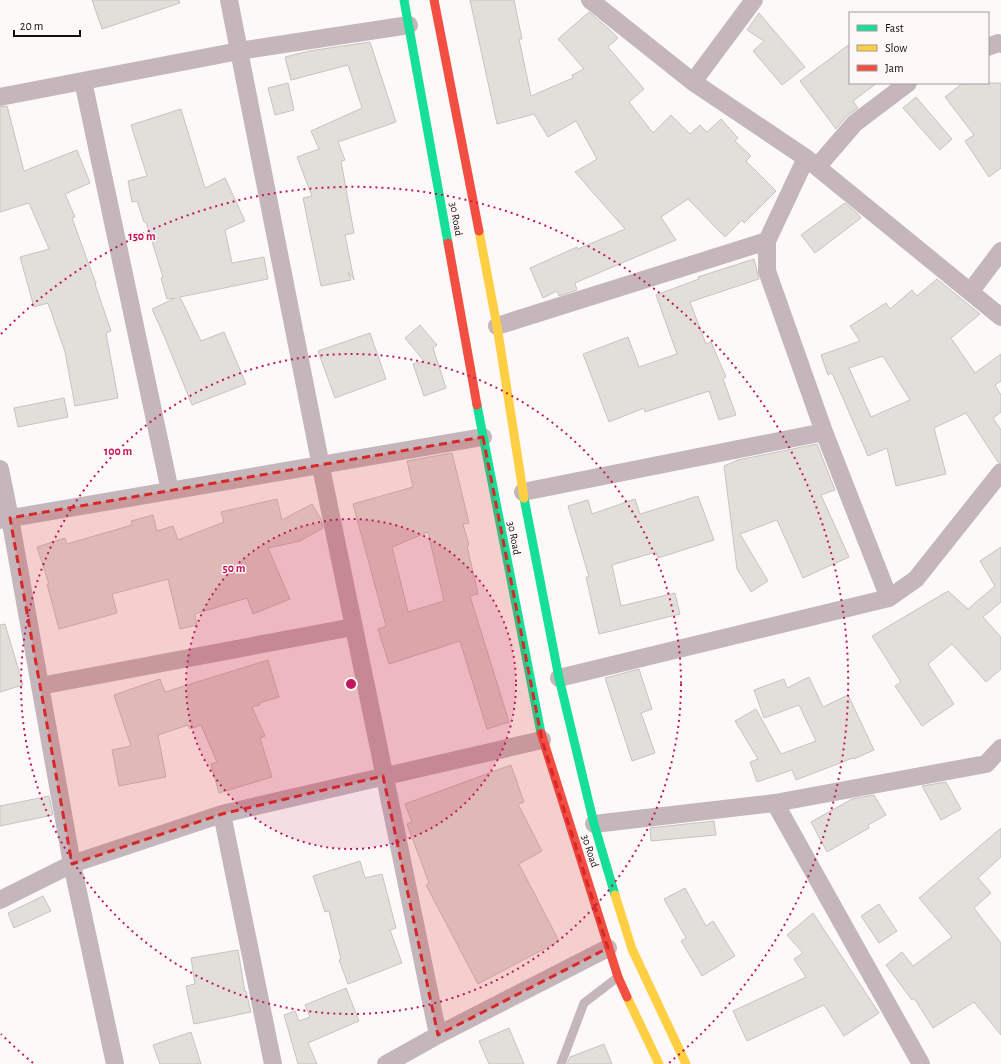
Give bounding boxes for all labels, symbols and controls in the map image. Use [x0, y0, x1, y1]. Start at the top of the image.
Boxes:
scale bar [14, 12, 80, 38]
legend [849, 12, 989, 84]
text: 20 m [20, 20, 43, 32]
text: Fast [885, 22, 904, 34]
text: Slow [885, 42, 907, 54]
text: Jam [885, 62, 904, 74]
street label: 30 Road [448, 201, 464, 237]
text: 150 m [128, 230, 156, 242]
text: 100 m [104, 445, 132, 457]
street label: 30 Road [505, 520, 523, 556]
text: 50 m [223, 562, 246, 574]
centre of rings [344, 677, 358, 691]
street label: 30 Road [580, 833, 601, 869]

